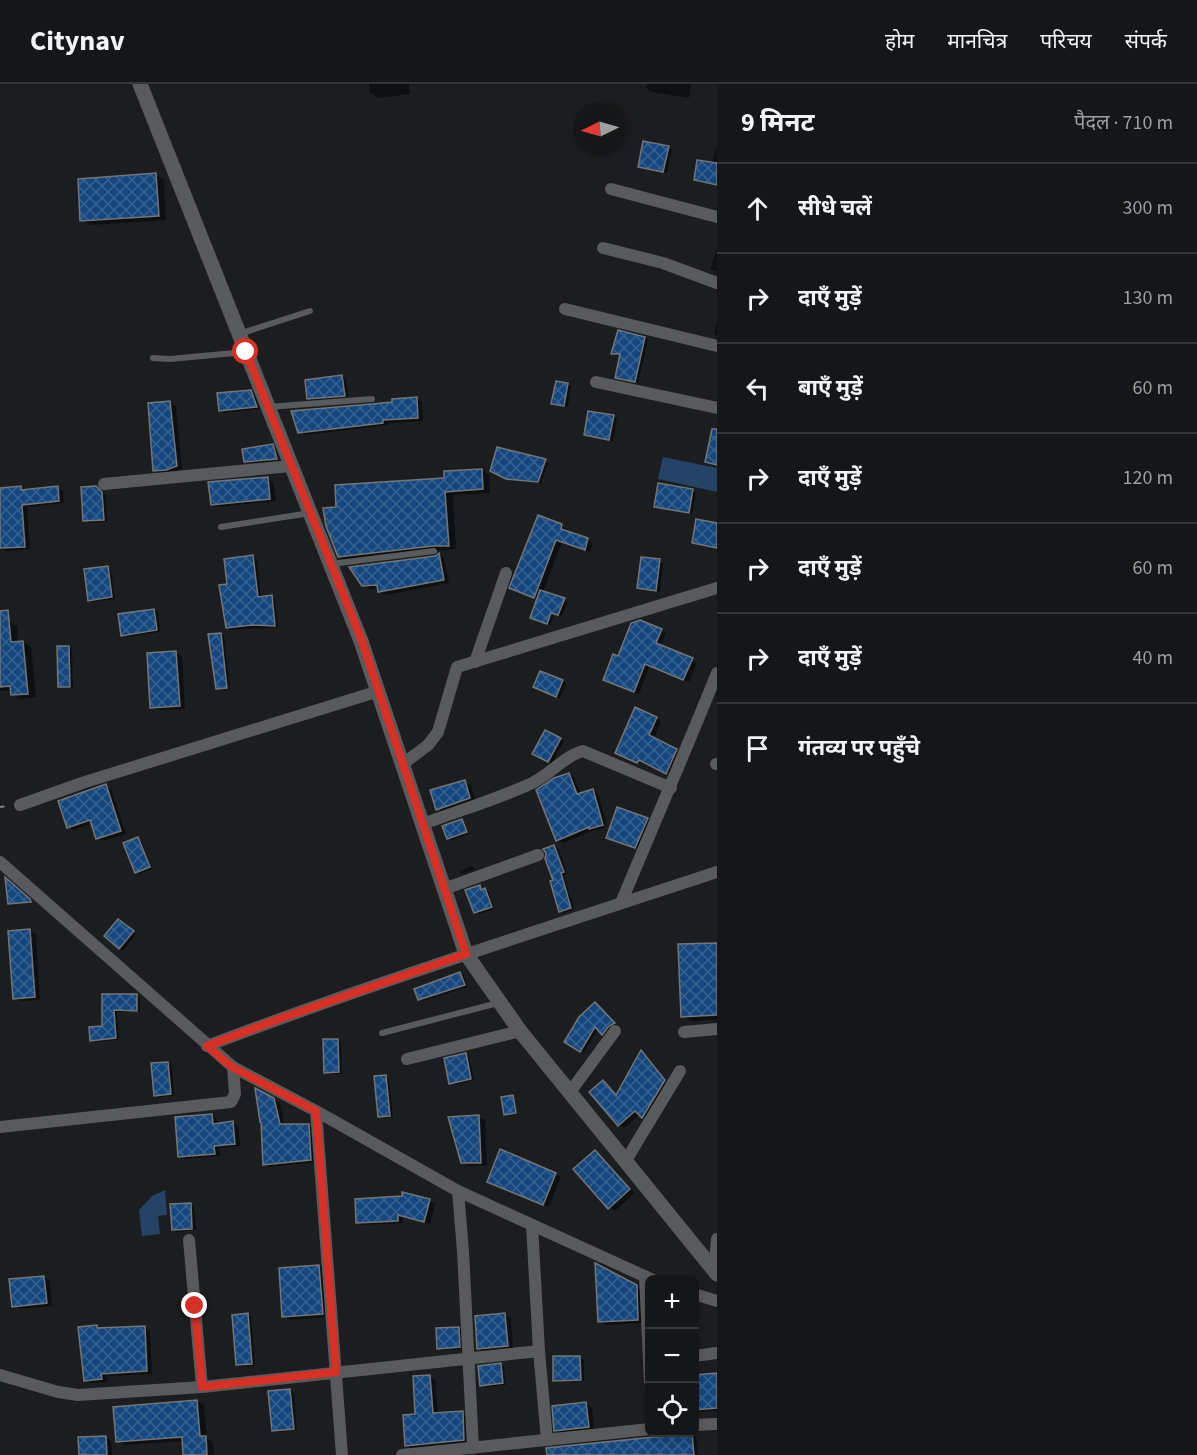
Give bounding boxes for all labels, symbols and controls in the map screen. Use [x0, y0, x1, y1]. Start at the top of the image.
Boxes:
text: Citynav [30, 21, 125, 61]
text: होम [885, 26, 914, 56]
text: मानचित्र [947, 26, 1007, 56]
text: परिचय [1040, 26, 1092, 56]
text: संपर्क [1125, 26, 1167, 56]
north arrow [573, 102, 627, 156]
text: 9 मिनट [741, 104, 815, 141]
text: पैदल · 710 m [1074, 109, 1173, 137]
icon: ahead [741, 192, 774, 225]
text: सीधे चलें [798, 192, 872, 224]
text: 300 m [1123, 194, 1173, 222]
icon: right [741, 282, 774, 315]
text: दाएँ मुड़ें [798, 282, 861, 314]
text: 130 m [1123, 284, 1173, 312]
route start [232, 338, 258, 364]
icon: left [741, 372, 774, 405]
text: बाएँ मुड़ें [798, 372, 863, 404]
text: 60 m [1133, 374, 1173, 402]
icon: right [741, 462, 774, 495]
text: दाएँ मुड़ें [798, 462, 861, 494]
text: 120 m [1123, 464, 1173, 492]
icon: right [741, 552, 774, 585]
text: दाएँ मुड़ें [798, 552, 861, 584]
text: 60 m [1133, 554, 1173, 582]
icon: right [741, 642, 774, 675]
text: दाएँ मुड़ें [798, 642, 861, 674]
text: 40 m [1133, 644, 1173, 672]
icon: arrive [741, 732, 774, 765]
text: गंतव्य पर पहुँचे [798, 732, 920, 764]
map controls [645, 1275, 699, 1437]
button: + [645, 1275, 699, 1329]
route end [181, 1292, 207, 1318]
button: − [645, 1329, 699, 1383]
button: locate [645, 1383, 699, 1437]

